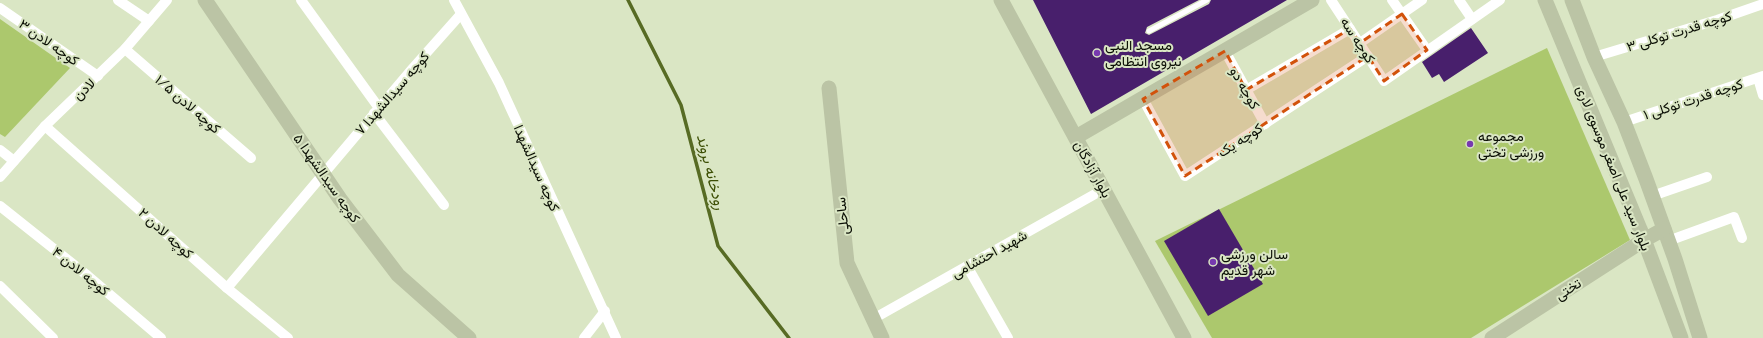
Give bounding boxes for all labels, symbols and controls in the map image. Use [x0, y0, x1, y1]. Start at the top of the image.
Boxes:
street label: کوچه قدرت توکلی ۳ [1624, 7, 1734, 57]
street label: کوچه سه [1336, 14, 1379, 67]
street label: کوچه لادن ۳ [15, 15, 82, 70]
place label: مسجد النبی نیروی انتظامی [1105, 37, 1182, 70]
street label: کوچه سیدالشهدا ۷ [352, 48, 434, 139]
marker: مسجد النبی نیروی انتظامی [1092, 48, 1102, 58]
street label: کوچه دو [1225, 64, 1263, 113]
street label: کوچه لادن ۱/۵ [151, 71, 224, 138]
street label: لادن [70, 75, 99, 104]
street label: کوچه قدرت توکلی ۱ [1641, 75, 1746, 125]
street label: بلوار سید علی اصغر موسوی لاری [1573, 83, 1655, 253]
street label: کوچه یک [1215, 120, 1266, 162]
street label: کوچه سیدالشهدا [509, 122, 563, 215]
place label: مجموعه ورزشی تختی [1478, 128, 1544, 161]
street label: کوچه سیدالشهدا ۵ [289, 130, 364, 227]
water label: رودخانه بروند [693, 132, 729, 212]
street label: بلوار آزادگان [1070, 138, 1115, 201]
marker: مجموعه ورزشی تختی [1465, 139, 1475, 149]
street label: ساحلی [832, 196, 853, 236]
street label: کوچه لادن ۲ [134, 204, 197, 263]
street label: شهید احتشامی [948, 227, 1030, 282]
street label: کوچه لادن ۴ [48, 243, 113, 300]
place label: سالن ورزشی شهر قدیم [1221, 246, 1288, 279]
marker: سالن ورزشی شهر قدیم [1208, 257, 1218, 267]
street label: تختی [1552, 275, 1585, 304]

